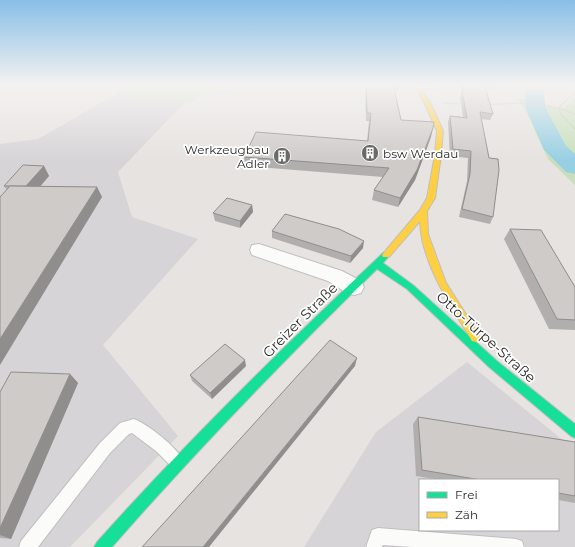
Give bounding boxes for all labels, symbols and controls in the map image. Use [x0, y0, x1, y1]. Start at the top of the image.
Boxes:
place label: Werkzeugbau Adler [185, 142, 269, 171]
building icon: bsw Werdau [360, 143, 380, 163]
building icon: Werkzeugbau Adler [272, 146, 292, 166]
place label: bsw Werdau [383, 146, 458, 161]
street label: Greizer Straße [259, 279, 341, 361]
street label: Otto-Türpe-Straße [432, 288, 540, 386]
legend [419, 479, 559, 531]
text: Frei [455, 487, 478, 502]
text: Zäh [455, 507, 478, 522]

